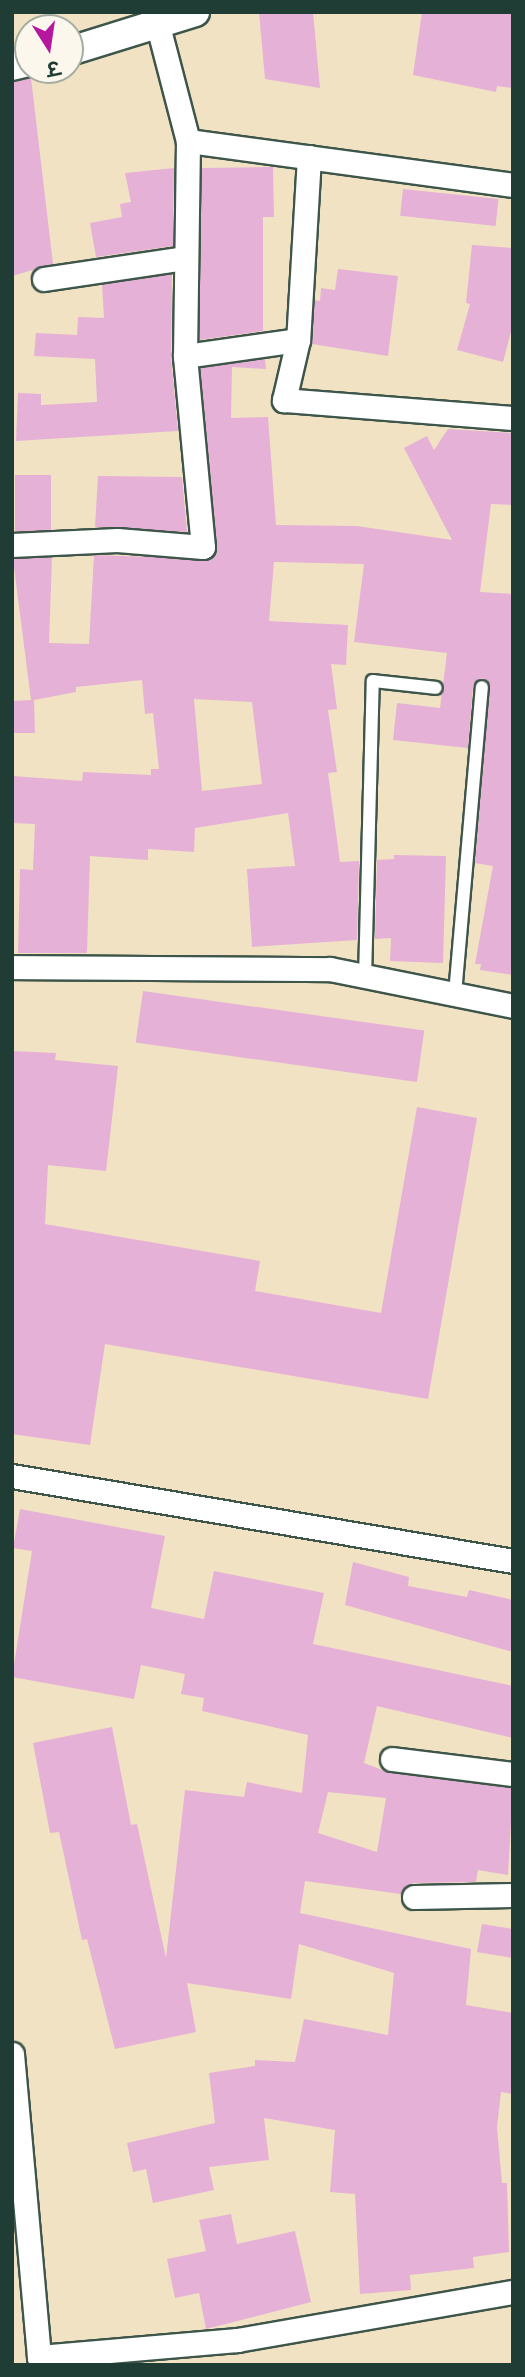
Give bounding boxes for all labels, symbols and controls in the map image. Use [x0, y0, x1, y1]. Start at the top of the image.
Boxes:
north arrow [14, 14, 84, 84]
text: उ [44, 55, 62, 81]

